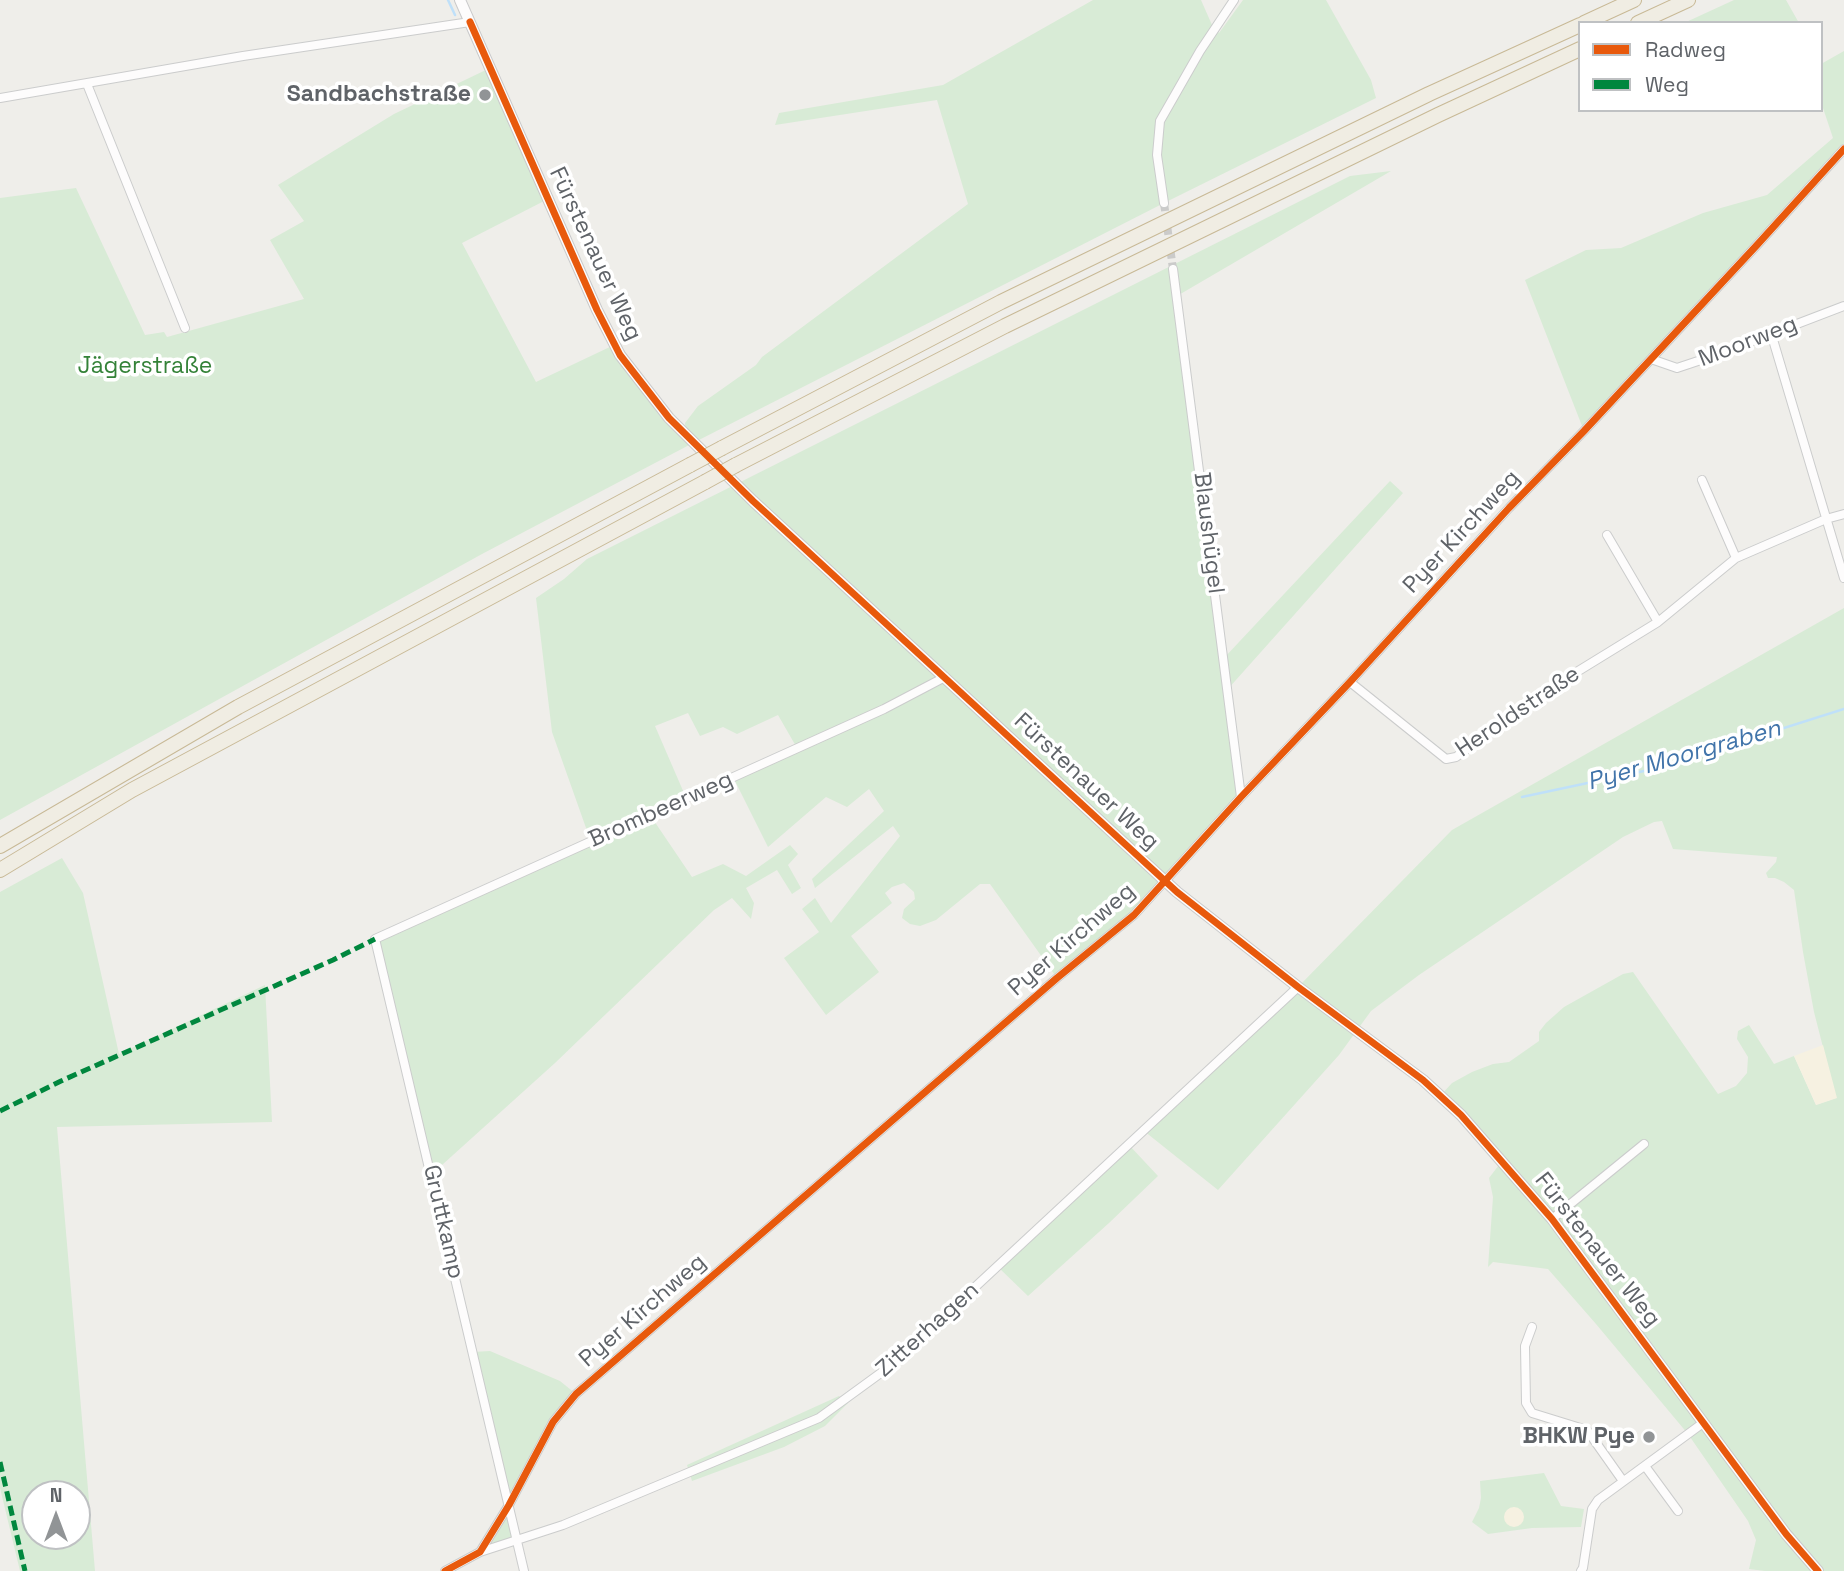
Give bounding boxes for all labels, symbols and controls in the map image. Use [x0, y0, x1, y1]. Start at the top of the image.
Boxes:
legend [1578, 21, 1823, 112]
text: Radweg [1645, 36, 1726, 63]
text: Weg [1645, 71, 1689, 98]
place label: Sandbachstraße [287, 81, 471, 109]
marker: Sandbachstraße [477, 87, 493, 103]
street label: Fürstenauer Weg [543, 163, 647, 345]
street label: Moorweg [1695, 311, 1801, 373]
park label: Jägerstraße [78, 353, 212, 381]
street label: Pyer Kirchweg [1398, 465, 1526, 599]
street label: Blaushügel [1187, 471, 1229, 595]
street label: Heroldstraße [1451, 660, 1585, 764]
street label: Fürstenauer Weg [1008, 708, 1164, 856]
water label: Pyer Moorgraben [1584, 715, 1784, 797]
street label: Brombeerweg [585, 766, 737, 854]
street label: Pyer Kirchweg [1003, 878, 1141, 1002]
street label: Gruttkamp [417, 1162, 469, 1282]
street label: Fürstenauer Weg [1528, 1167, 1666, 1333]
street label: Pyer Kirchweg [574, 1249, 712, 1373]
street label: Zitterhagen [871, 1277, 985, 1383]
place label: BHKW Pye [1522, 1423, 1635, 1451]
marker: BHKW Pye [1641, 1429, 1657, 1445]
north arrow [21, 1480, 91, 1550]
text: N [50, 1483, 62, 1508]

